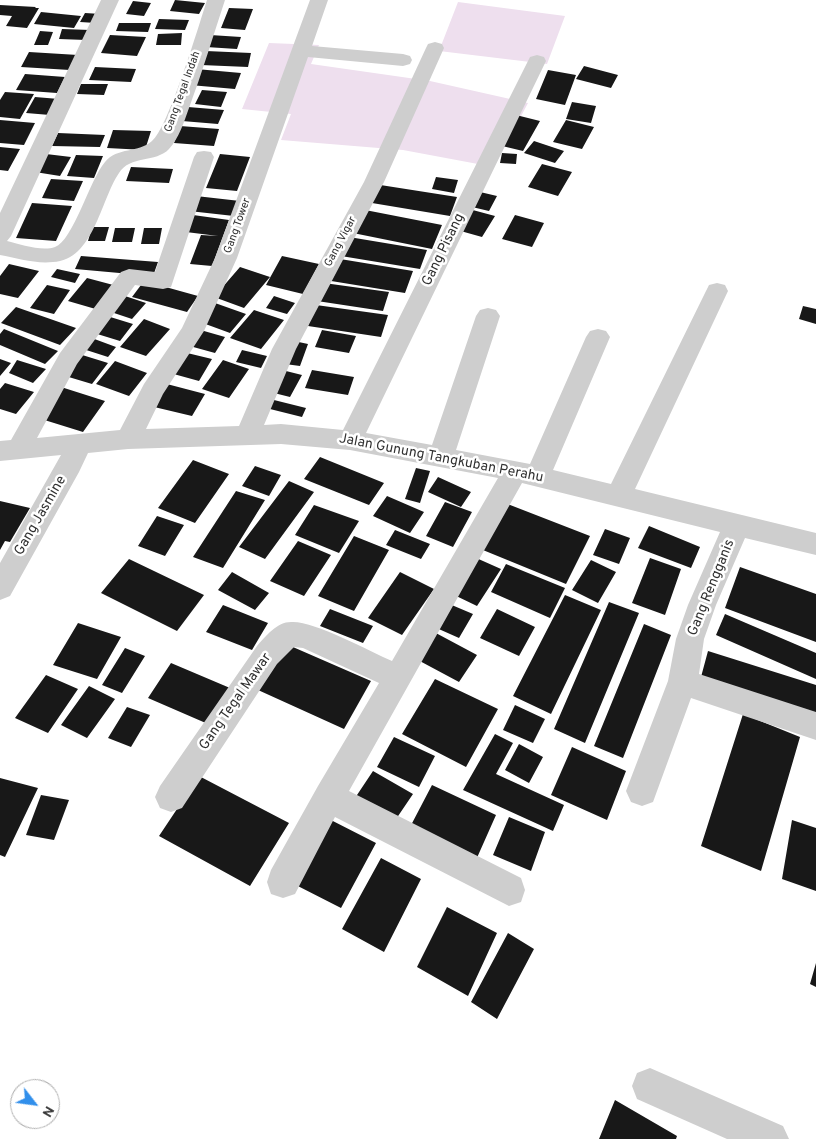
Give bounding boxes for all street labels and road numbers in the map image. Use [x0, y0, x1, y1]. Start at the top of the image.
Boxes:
street label: Gang Tegal Indah [162, 50, 204, 134]
street label: Gang Tower [222, 196, 254, 256]
street label: Gang Pisang [419, 211, 469, 289]
street label: Gang Vigar [322, 215, 360, 269]
street label: Jalan Gunung Tangkuban Perahu [337, 431, 545, 487]
street label: Gang Jasmine [11, 473, 71, 559]
street label: Gang Rengganis [685, 537, 739, 639]
street label: Gang Tegal Mawar [196, 650, 276, 754]

